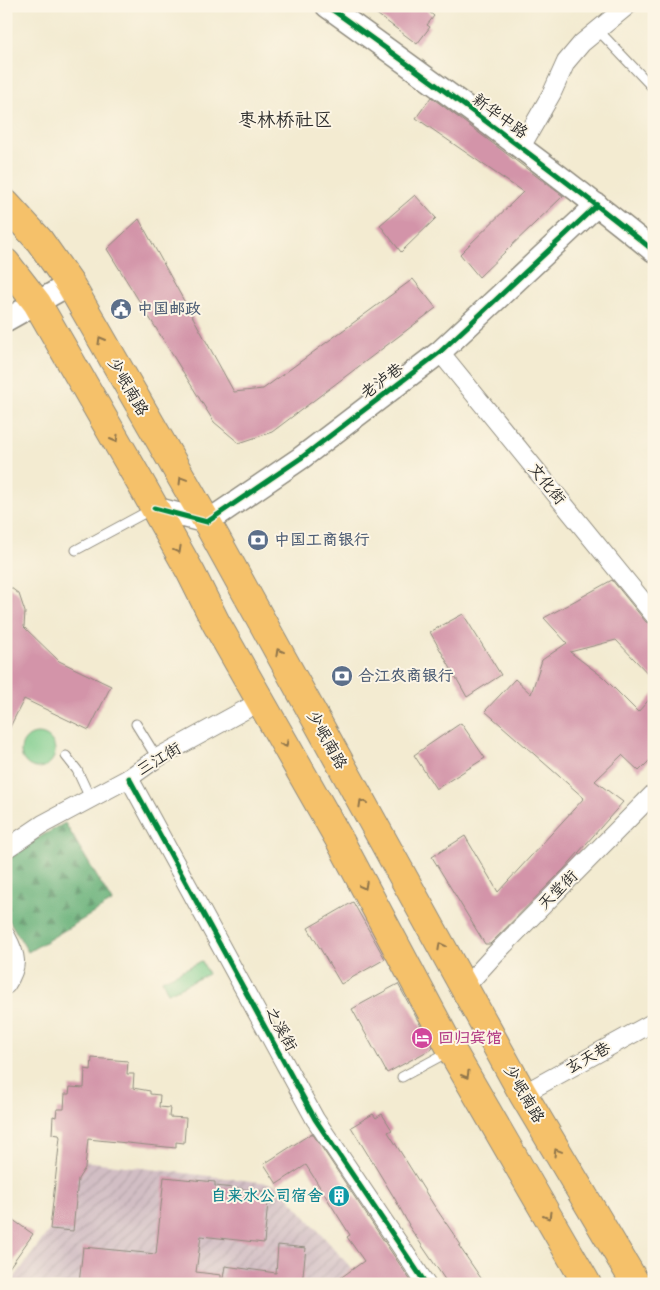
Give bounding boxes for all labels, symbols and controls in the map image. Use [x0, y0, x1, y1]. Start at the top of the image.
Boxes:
street label: 新华中路 [468, 88, 532, 144]
district label: 枣林桥社区 [237, 107, 333, 134]
public building icon: 中国邮政 [109, 297, 133, 321]
place label: 中国邮政 [137, 298, 201, 320]
one-way arrow [97, 336, 107, 345]
street label: 少岷南路 [102, 354, 154, 420]
street label: 老泸巷 [356, 358, 408, 404]
one-way arrow [109, 434, 119, 443]
street label: 文化街 [523, 458, 571, 510]
one-way arrow [178, 477, 188, 486]
bank icon: 中国工商银行 [246, 528, 270, 552]
place label: 中国工商银行 [274, 529, 370, 551]
one-way arrow [172, 545, 182, 554]
one-way arrow [275, 649, 285, 658]
bank icon: 合江农商银行 [330, 664, 354, 688]
place label: 合江农商银行 [358, 665, 454, 687]
street label: 少岷南路 [302, 707, 352, 773]
street label: 三江街 [133, 737, 185, 781]
one-way arrow [279, 739, 289, 748]
one-way arrow [358, 800, 368, 809]
street label: 天堂街 [533, 865, 583, 915]
one-way arrow [358, 881, 368, 890]
one-way arrow [437, 942, 447, 951]
street label: 之溪街 [260, 1003, 302, 1055]
hotel icon: 回归宾馆 [410, 1026, 434, 1050]
place label: 回归宾馆 [438, 1027, 502, 1049]
street label: 玄天巷 [562, 1037, 614, 1079]
street label: 少岷南路 [498, 1061, 550, 1127]
one-way arrow [460, 1070, 470, 1079]
one-way arrow [554, 1148, 564, 1157]
building icon: 自来水公司宿舍 [327, 1184, 351, 1208]
place label: 自来水公司宿舍 [211, 1185, 323, 1207]
one-way arrow [542, 1210, 552, 1219]

